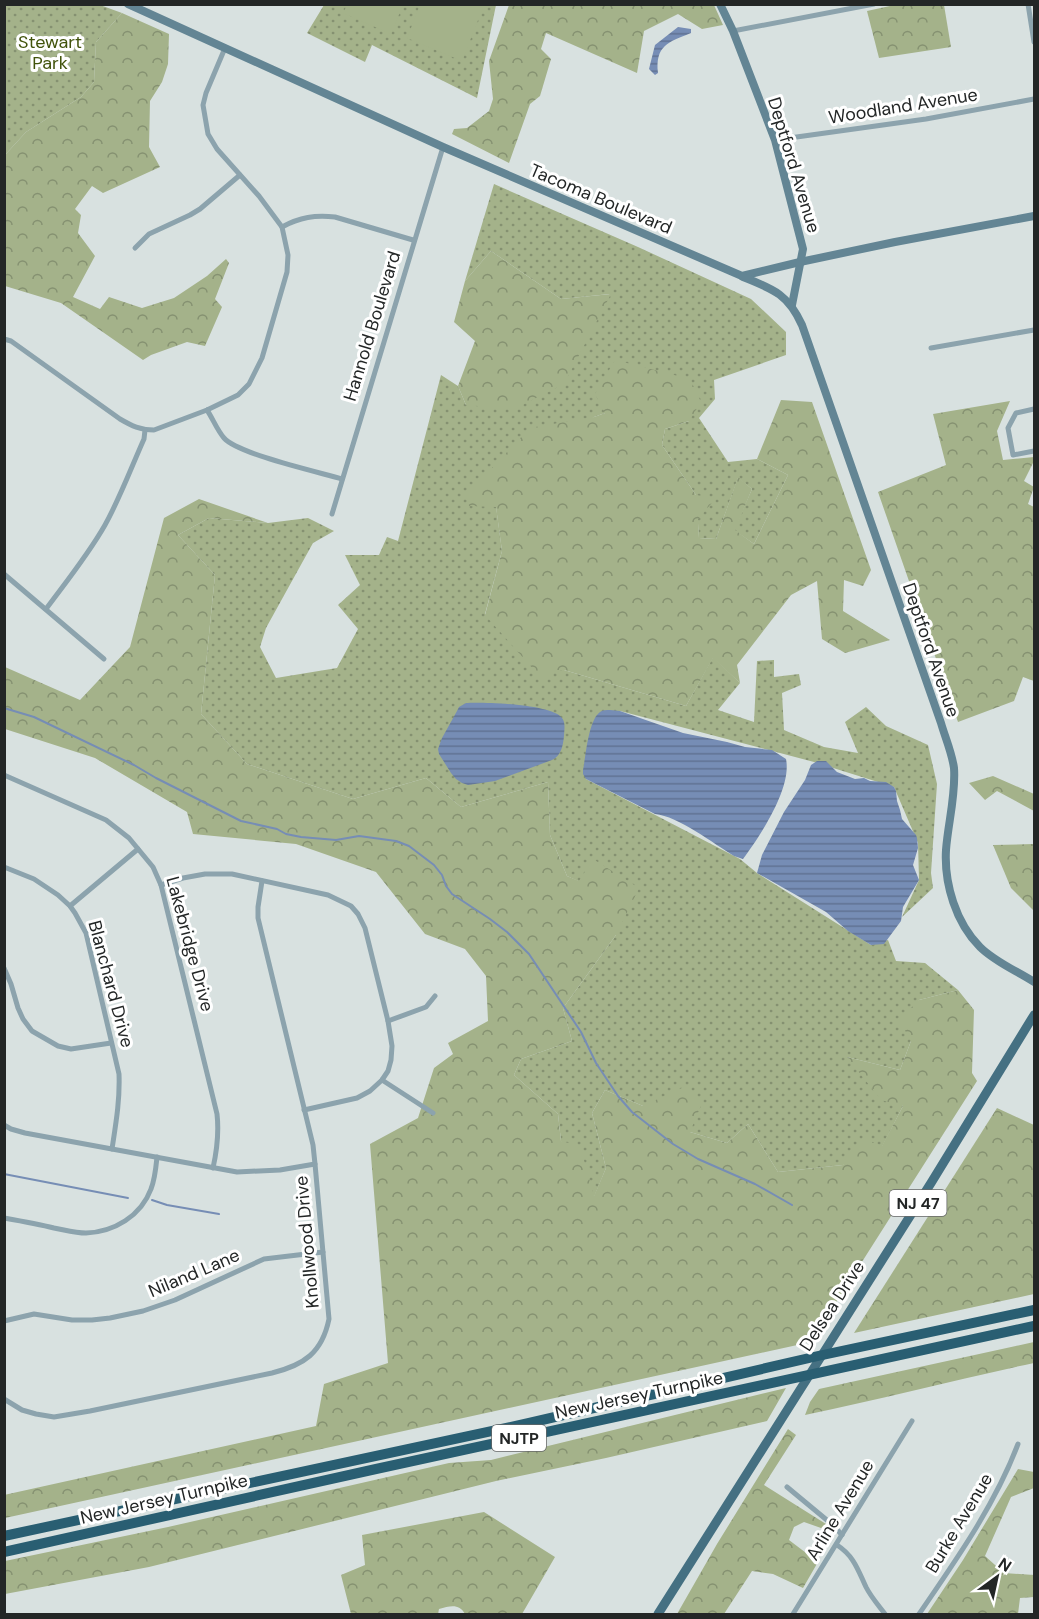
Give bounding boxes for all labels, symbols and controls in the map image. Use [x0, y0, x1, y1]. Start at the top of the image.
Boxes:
park label: Stewart Park [18, 30, 82, 75]
street label: Woodland Avenue [827, 82, 979, 130]
street label: Deptford Avenue [762, 94, 826, 236]
street label: Tacoma Boulevard [526, 158, 676, 240]
street label: Hannold Boulevard [338, 248, 406, 404]
street label: Deptford Avenue [897, 580, 965, 720]
street label: Lakebridge Drive [160, 874, 220, 1014]
street label: Blanchard Drive [83, 918, 139, 1050]
street label: Knollwood Drive [289, 1175, 325, 1309]
road number: NJ 47 [890, 1190, 946, 1216]
street label: Niland Lane [145, 1243, 243, 1303]
street label: Delsea Drive [794, 1256, 870, 1356]
street label: New Jersey Turnpike [553, 1365, 725, 1425]
road number: NJTP [492, 1425, 546, 1451]
street label: Arline Avenue [800, 1455, 880, 1565]
street label: New Jersey Turnpike [78, 1468, 250, 1530]
street label: Burke Avenue [920, 1469, 998, 1577]
north arrow [967, 1547, 1027, 1607]
text: N [994, 1553, 1016, 1577]

